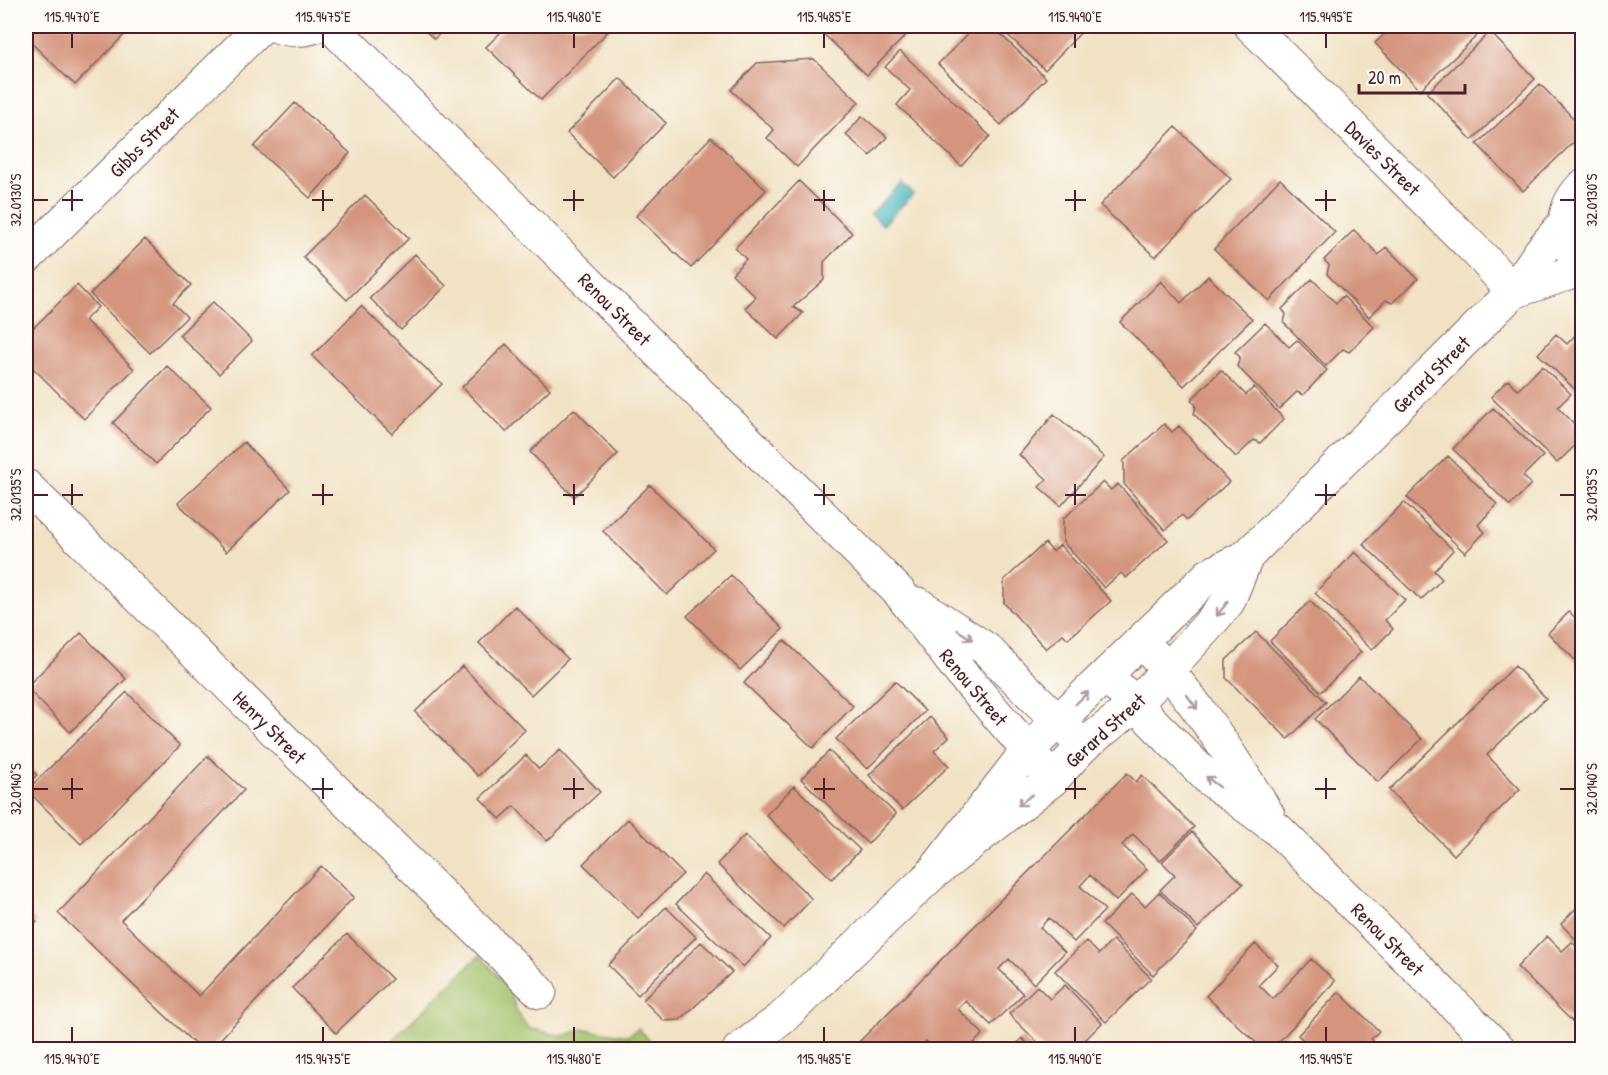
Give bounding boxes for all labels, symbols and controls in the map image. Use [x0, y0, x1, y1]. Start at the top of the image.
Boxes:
text: 115.9470°E [44, 6, 100, 27]
text: 115.9475°E [295, 6, 351, 27]
text: 115.9480°E [547, 6, 602, 27]
text: 115.9485°E [797, 6, 852, 27]
text: 115.9490°E [1048, 6, 1102, 27]
text: 115.9495°E [1299, 6, 1353, 27]
scale bar [1359, 57, 1466, 95]
text: 20 m [1368, 65, 1401, 90]
street label: Gibbs Street [103, 100, 186, 183]
street label: Davies Street [1339, 114, 1428, 203]
text: 32.0130°S [5, 173, 26, 226]
text: 32.0130°S [1581, 173, 1602, 226]
street label: Renou Street [572, 266, 658, 352]
street label: Gerard Street [1386, 328, 1477, 419]
text: 32.0135°S [5, 469, 26, 521]
text: 32.0135°S [1581, 469, 1602, 521]
one-way arrow [1215, 601, 1228, 617]
one-way arrow [956, 629, 973, 641]
street label: Renou Street [934, 643, 1015, 732]
street label: Henry Street [227, 684, 313, 770]
street label: Gerard Street [1059, 686, 1152, 773]
one-way arrow [1074, 691, 1089, 705]
one-way arrow [1186, 693, 1198, 710]
text: 32.0140°S [5, 763, 26, 815]
text: 32.0140°S [1581, 763, 1602, 815]
one-way arrow [1205, 775, 1221, 788]
one-way arrow [1018, 794, 1034, 807]
street label: Renou Street [1345, 896, 1431, 982]
text: 115.9470°E [44, 1048, 100, 1069]
text: 115.9475°E [295, 1048, 351, 1069]
text: 115.9480°E [547, 1048, 602, 1069]
text: 115.9485°E [797, 1048, 852, 1069]
text: 115.9490°E [1048, 1048, 1102, 1069]
text: 115.9495°E [1299, 1048, 1353, 1069]

